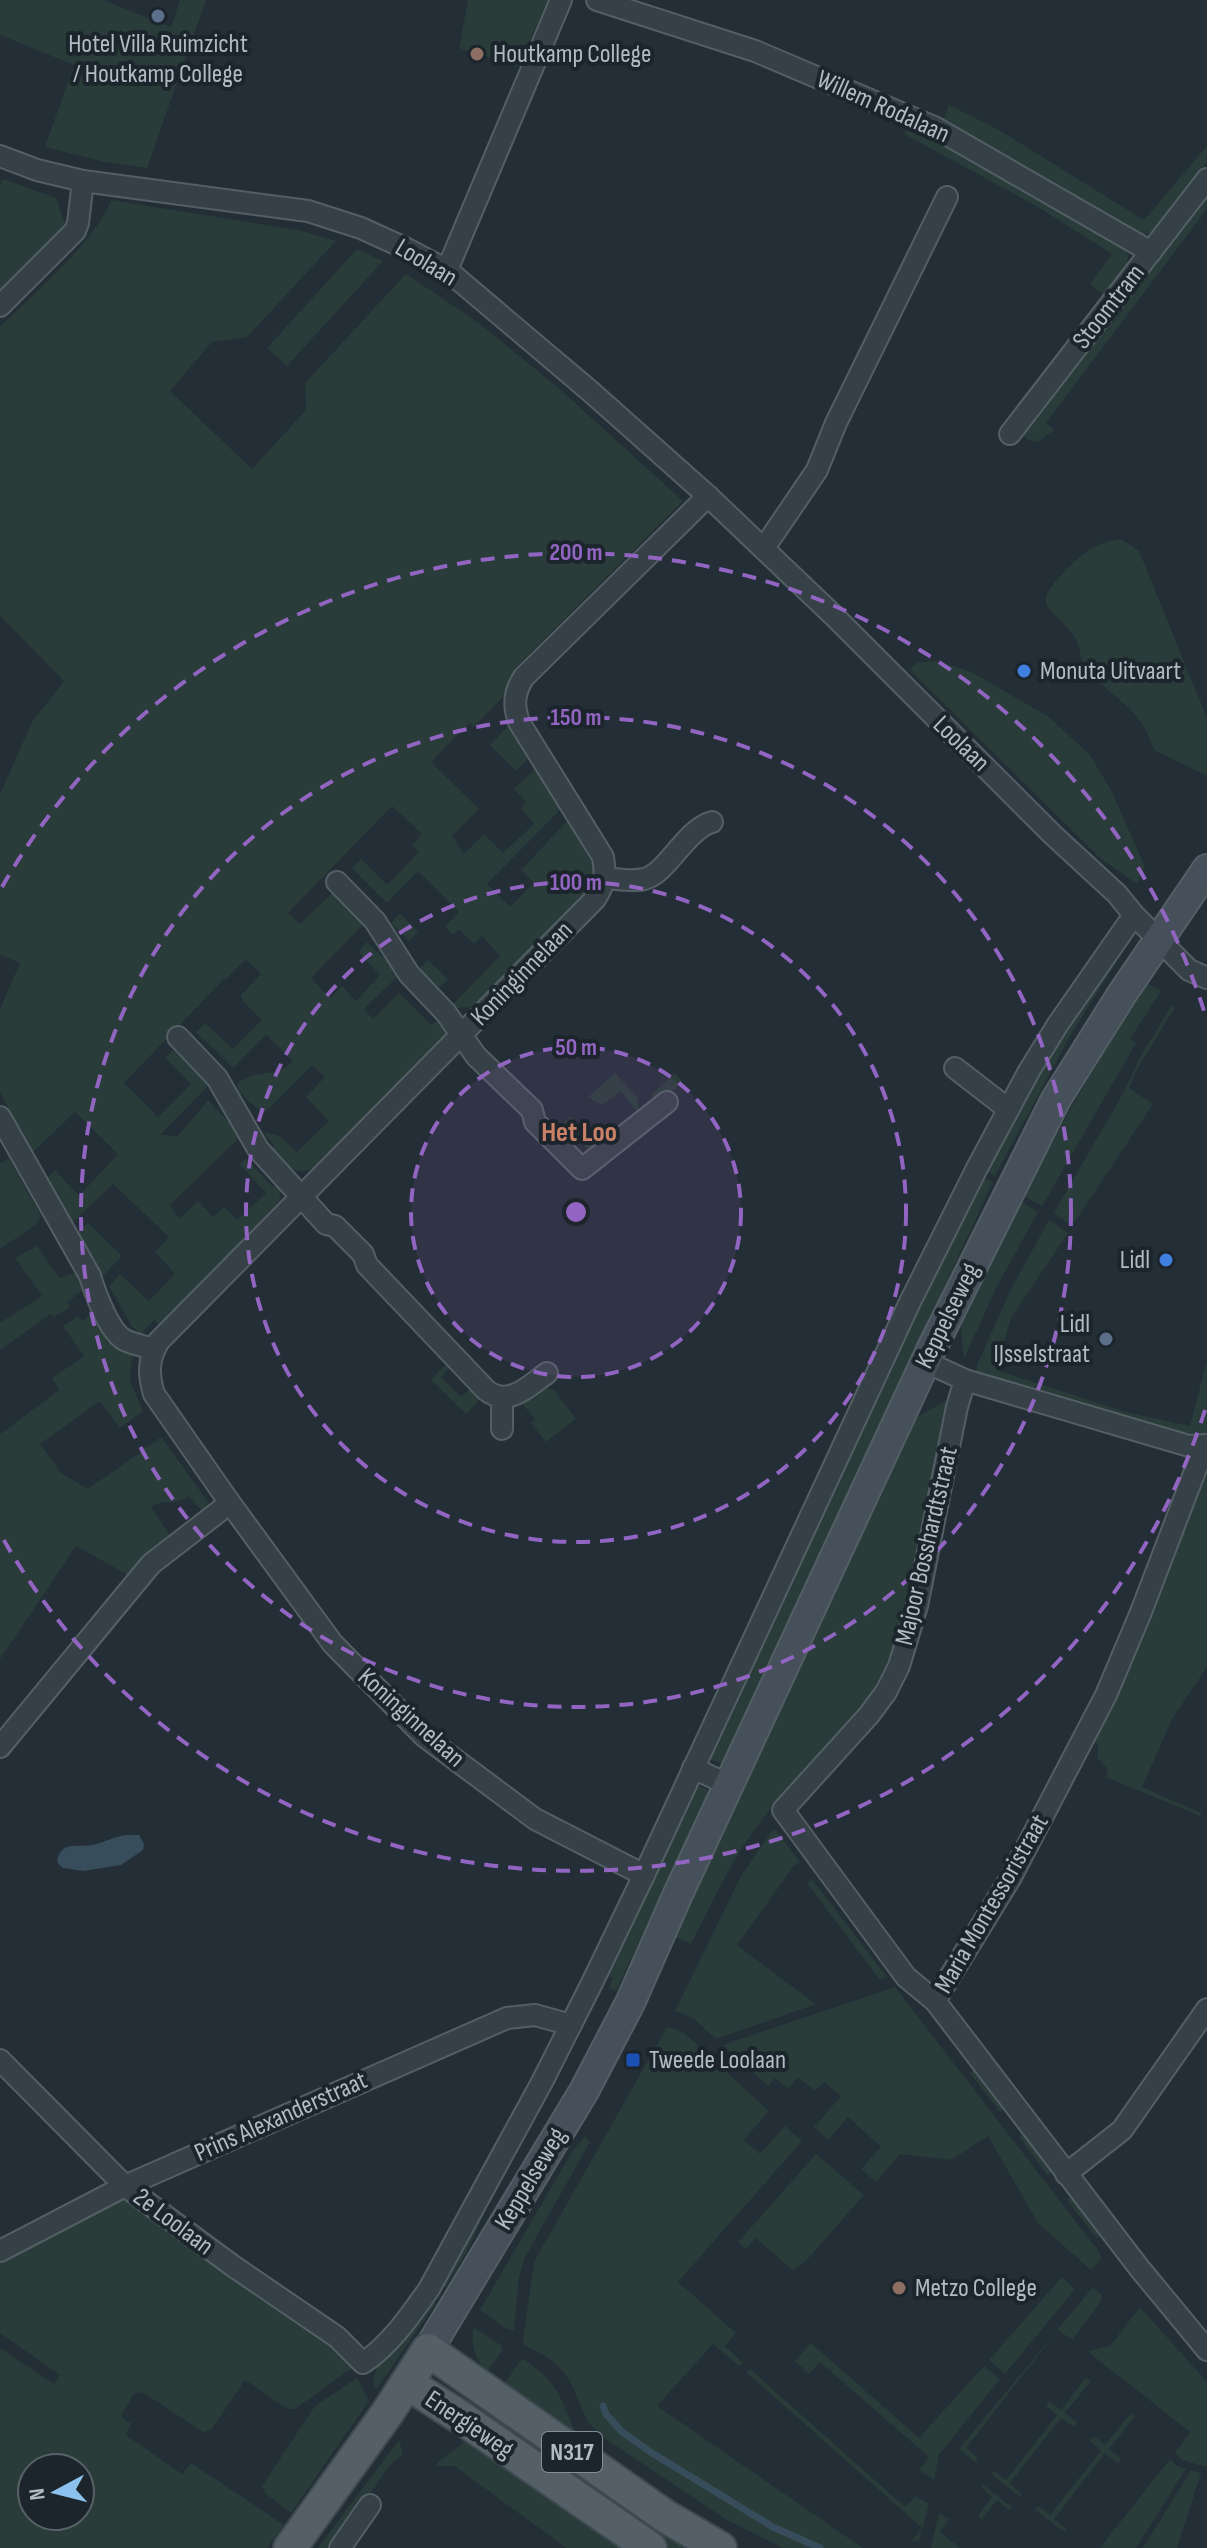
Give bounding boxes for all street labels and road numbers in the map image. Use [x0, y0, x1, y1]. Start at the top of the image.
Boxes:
street label: Willem Rodalaan [812, 64, 954, 150]
street label: Loolaan [389, 232, 463, 294]
street label: Stoomtram [1066, 258, 1152, 356]
street label: Loolaan [926, 710, 996, 778]
street label: Koninginnelaan [465, 915, 579, 1033]
street label: Keppelseweg [909, 1258, 987, 1374]
street label: Majoor Bosshardtstraat [889, 1444, 965, 1648]
street label: Koninginnelaan [351, 1662, 471, 1774]
street label: Maria Montessoristraat [928, 1809, 1056, 1999]
street label: Prins Alexanderstraat [190, 2065, 372, 2169]
street label: Keppelseweg [488, 2122, 574, 2236]
street label: 2e Loolaan [127, 2182, 219, 2262]
street label: Energieweg [419, 2384, 519, 2466]
road number: N317 [542, 2432, 602, 2472]

